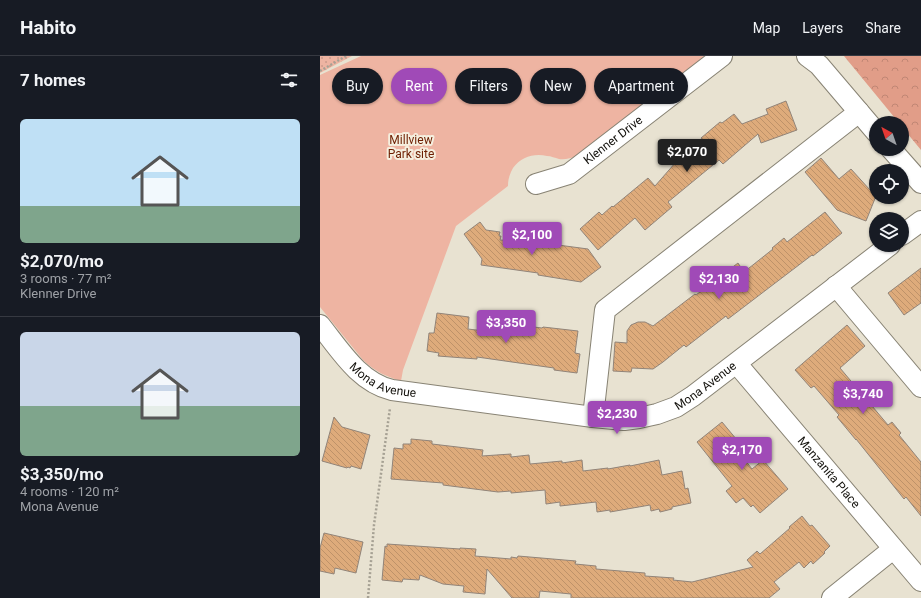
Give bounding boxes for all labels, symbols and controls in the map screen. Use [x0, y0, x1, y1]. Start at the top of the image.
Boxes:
text: Habito [20, 16, 76, 39]
text: Map [753, 20, 780, 36]
text: Layers [802, 20, 843, 36]
text: Share [865, 20, 901, 36]
chip: Buy [332, 68, 383, 104]
chip: Rent [391, 68, 447, 104]
chip: Filters [455, 68, 522, 104]
chip: New [530, 68, 586, 104]
chip: Apartment [594, 68, 688, 104]
icon: filters [278, 69, 300, 91]
text: 7 homes [20, 70, 86, 90]
street label: Klenner Drive [581, 113, 645, 167]
north arrow [869, 116, 909, 156]
map controls [869, 116, 909, 252]
park label: Millview Park site [388, 133, 434, 161]
pin: $2,070 [654, 139, 720, 173]
text: $2,070 [667, 144, 707, 159]
icon: home [124, 145, 196, 217]
button: locate [869, 164, 909, 204]
button: layers [869, 212, 909, 252]
pin: $2,100 [499, 222, 565, 256]
text: $2,100 [512, 227, 552, 242]
text: $2,070/mo [20, 251, 104, 271]
pin: $2,130 [686, 266, 752, 300]
text: 3 rooms · 77 m² [20, 271, 112, 286]
text: $2,130 [699, 271, 739, 286]
text: Klenner Drive [20, 286, 96, 301]
pin: $3,350 [473, 310, 539, 344]
text: $3,350 [486, 315, 526, 330]
icon: home [124, 358, 196, 430]
street label: Mona Avenue [672, 359, 739, 413]
street label: Mona Avenue [347, 360, 417, 400]
pin: $3,740 [830, 381, 896, 415]
text: $3,740 [843, 386, 883, 401]
pin: $2,230 [584, 401, 650, 435]
text: $2,230 [597, 406, 637, 421]
street label: Manzanita Place [795, 434, 863, 511]
pin: $2,170 [709, 437, 775, 471]
text: $2,170 [722, 442, 762, 457]
text: $3,350/mo [20, 464, 104, 484]
text: 4 rooms · 120 m² [20, 484, 119, 499]
text: Mona Avenue [20, 499, 99, 514]

